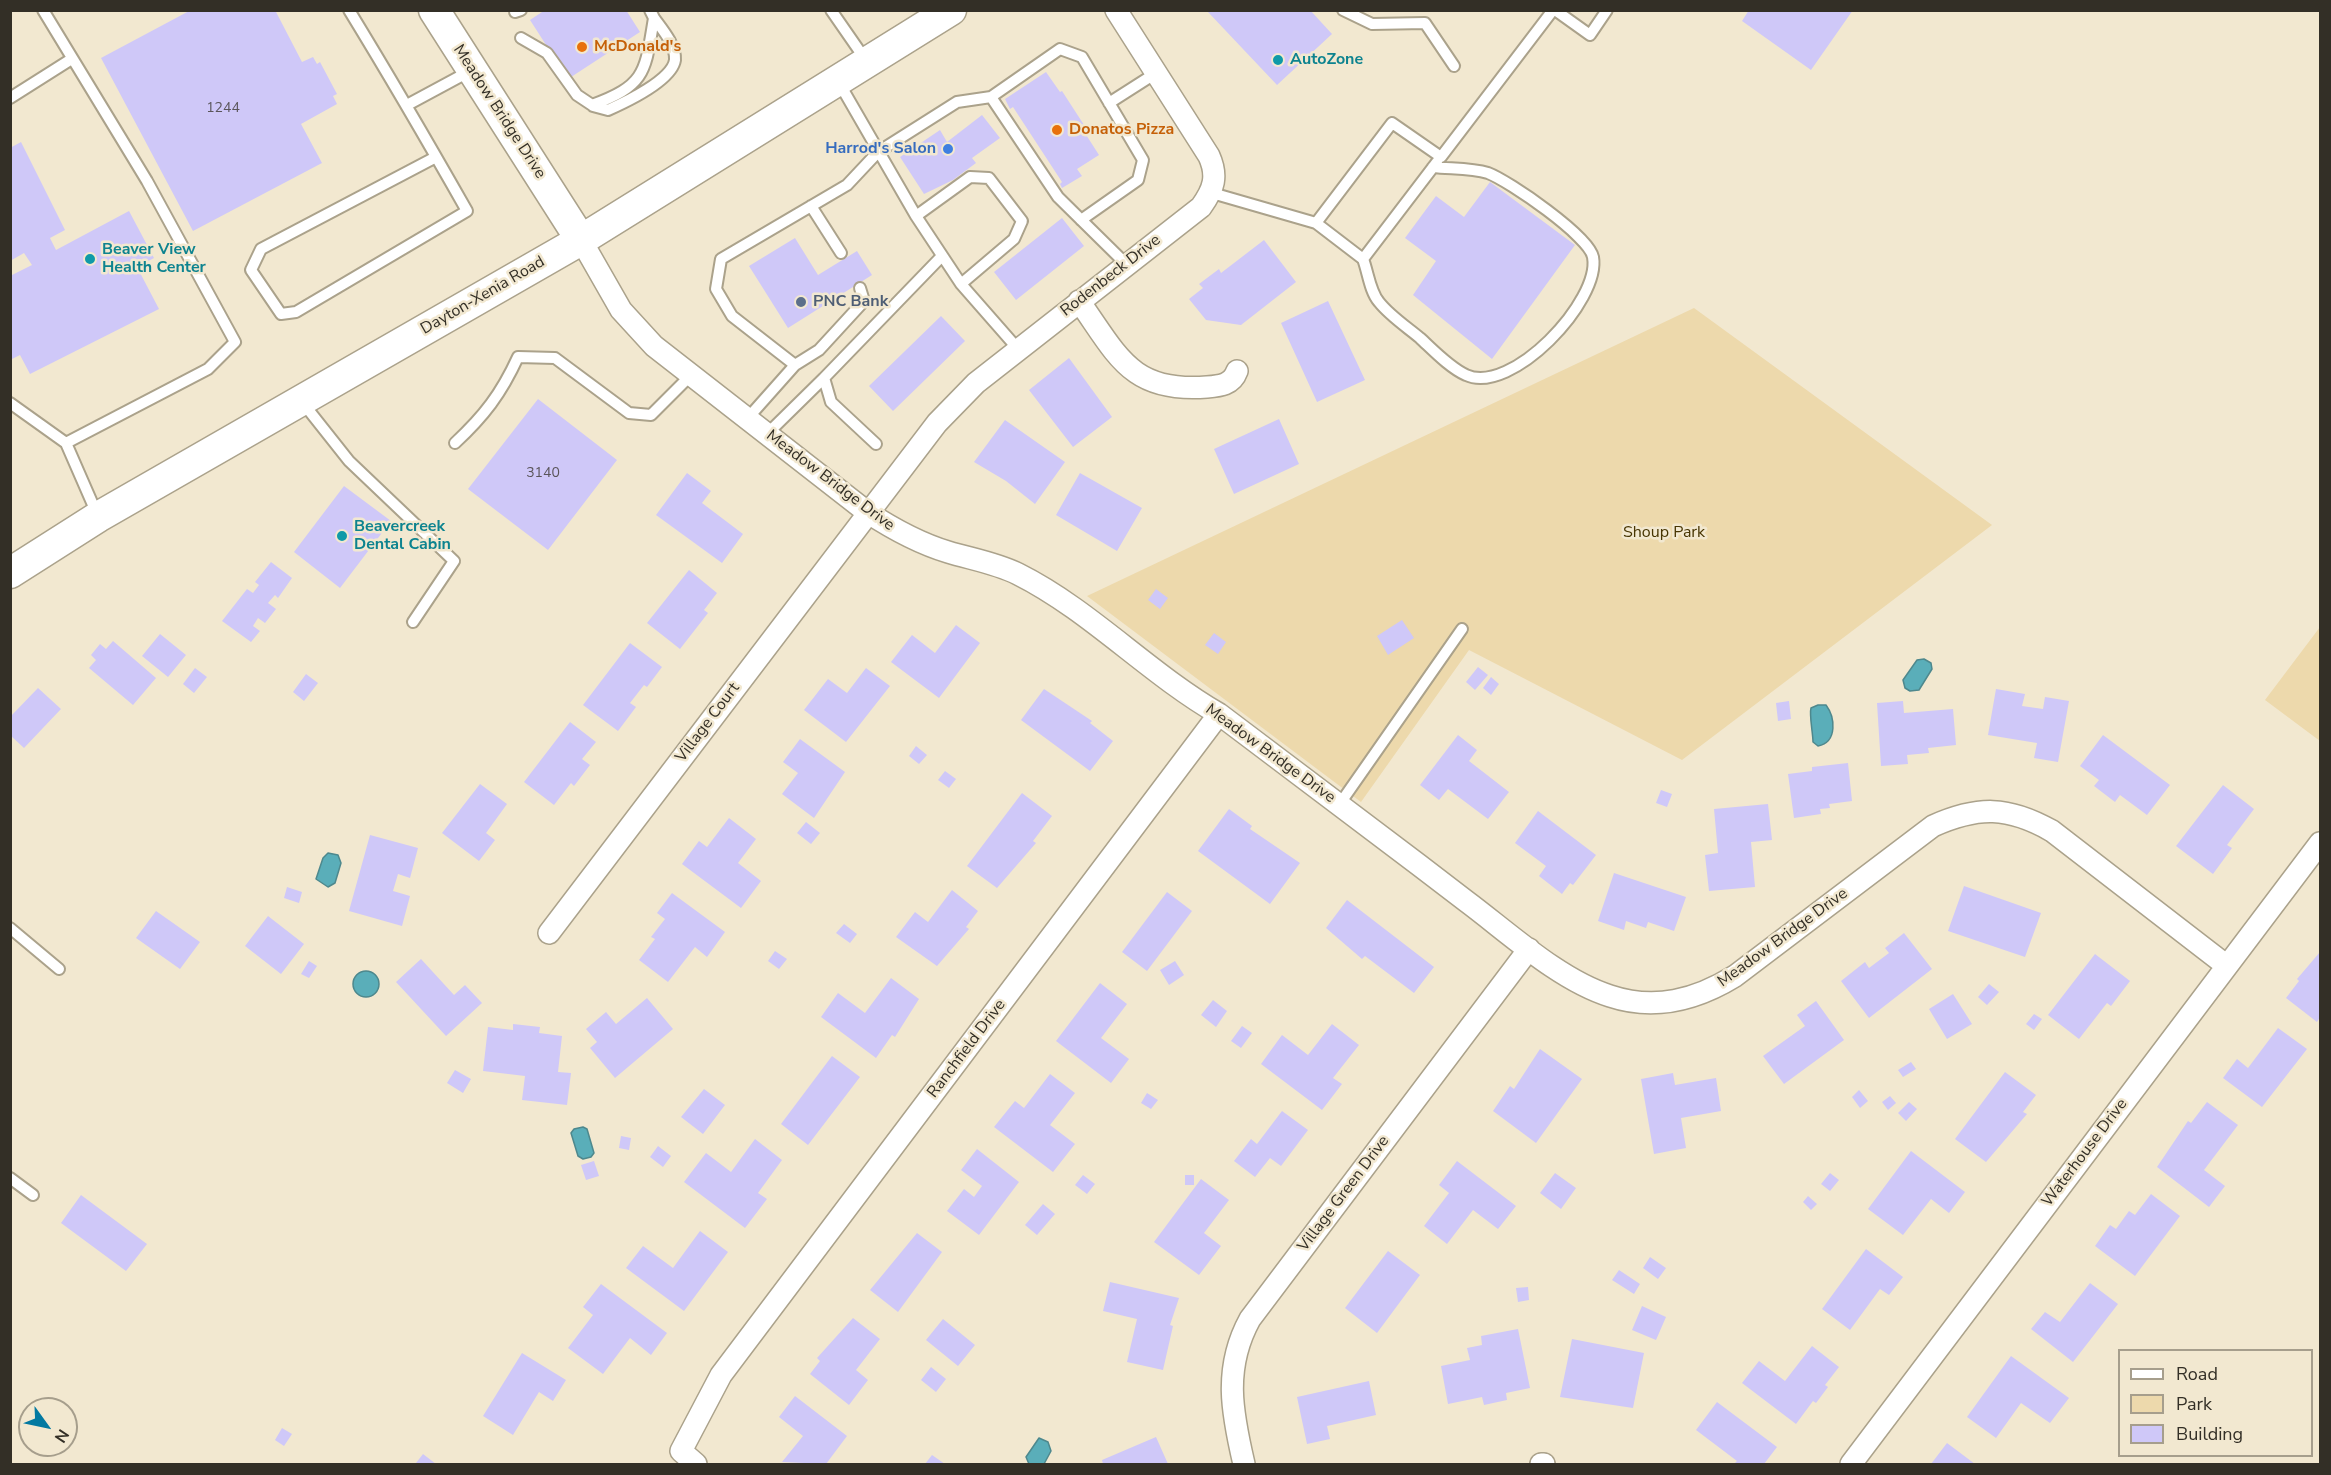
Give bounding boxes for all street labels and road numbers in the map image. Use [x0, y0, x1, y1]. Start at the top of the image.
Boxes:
street label: Meadow Bridge Drive [449, 41, 549, 183]
street label: Rodenbeck Drive [1057, 231, 1165, 321]
street label: Dayton-Xenia Road [418, 253, 548, 339]
street label: Meadow Bridge Drive [762, 426, 898, 536]
street label: Village Court [672, 679, 744, 767]
street label: Meadow Bridge Drive [1201, 700, 1339, 808]
street label: Meadow Bridge Drive [1714, 884, 1852, 992]
street label: Ranchfield Drive [924, 996, 1010, 1102]
street label: Waterhouse Drive [2038, 1095, 2132, 1211]
street label: Village Green Drive [1294, 1132, 1394, 1256]

